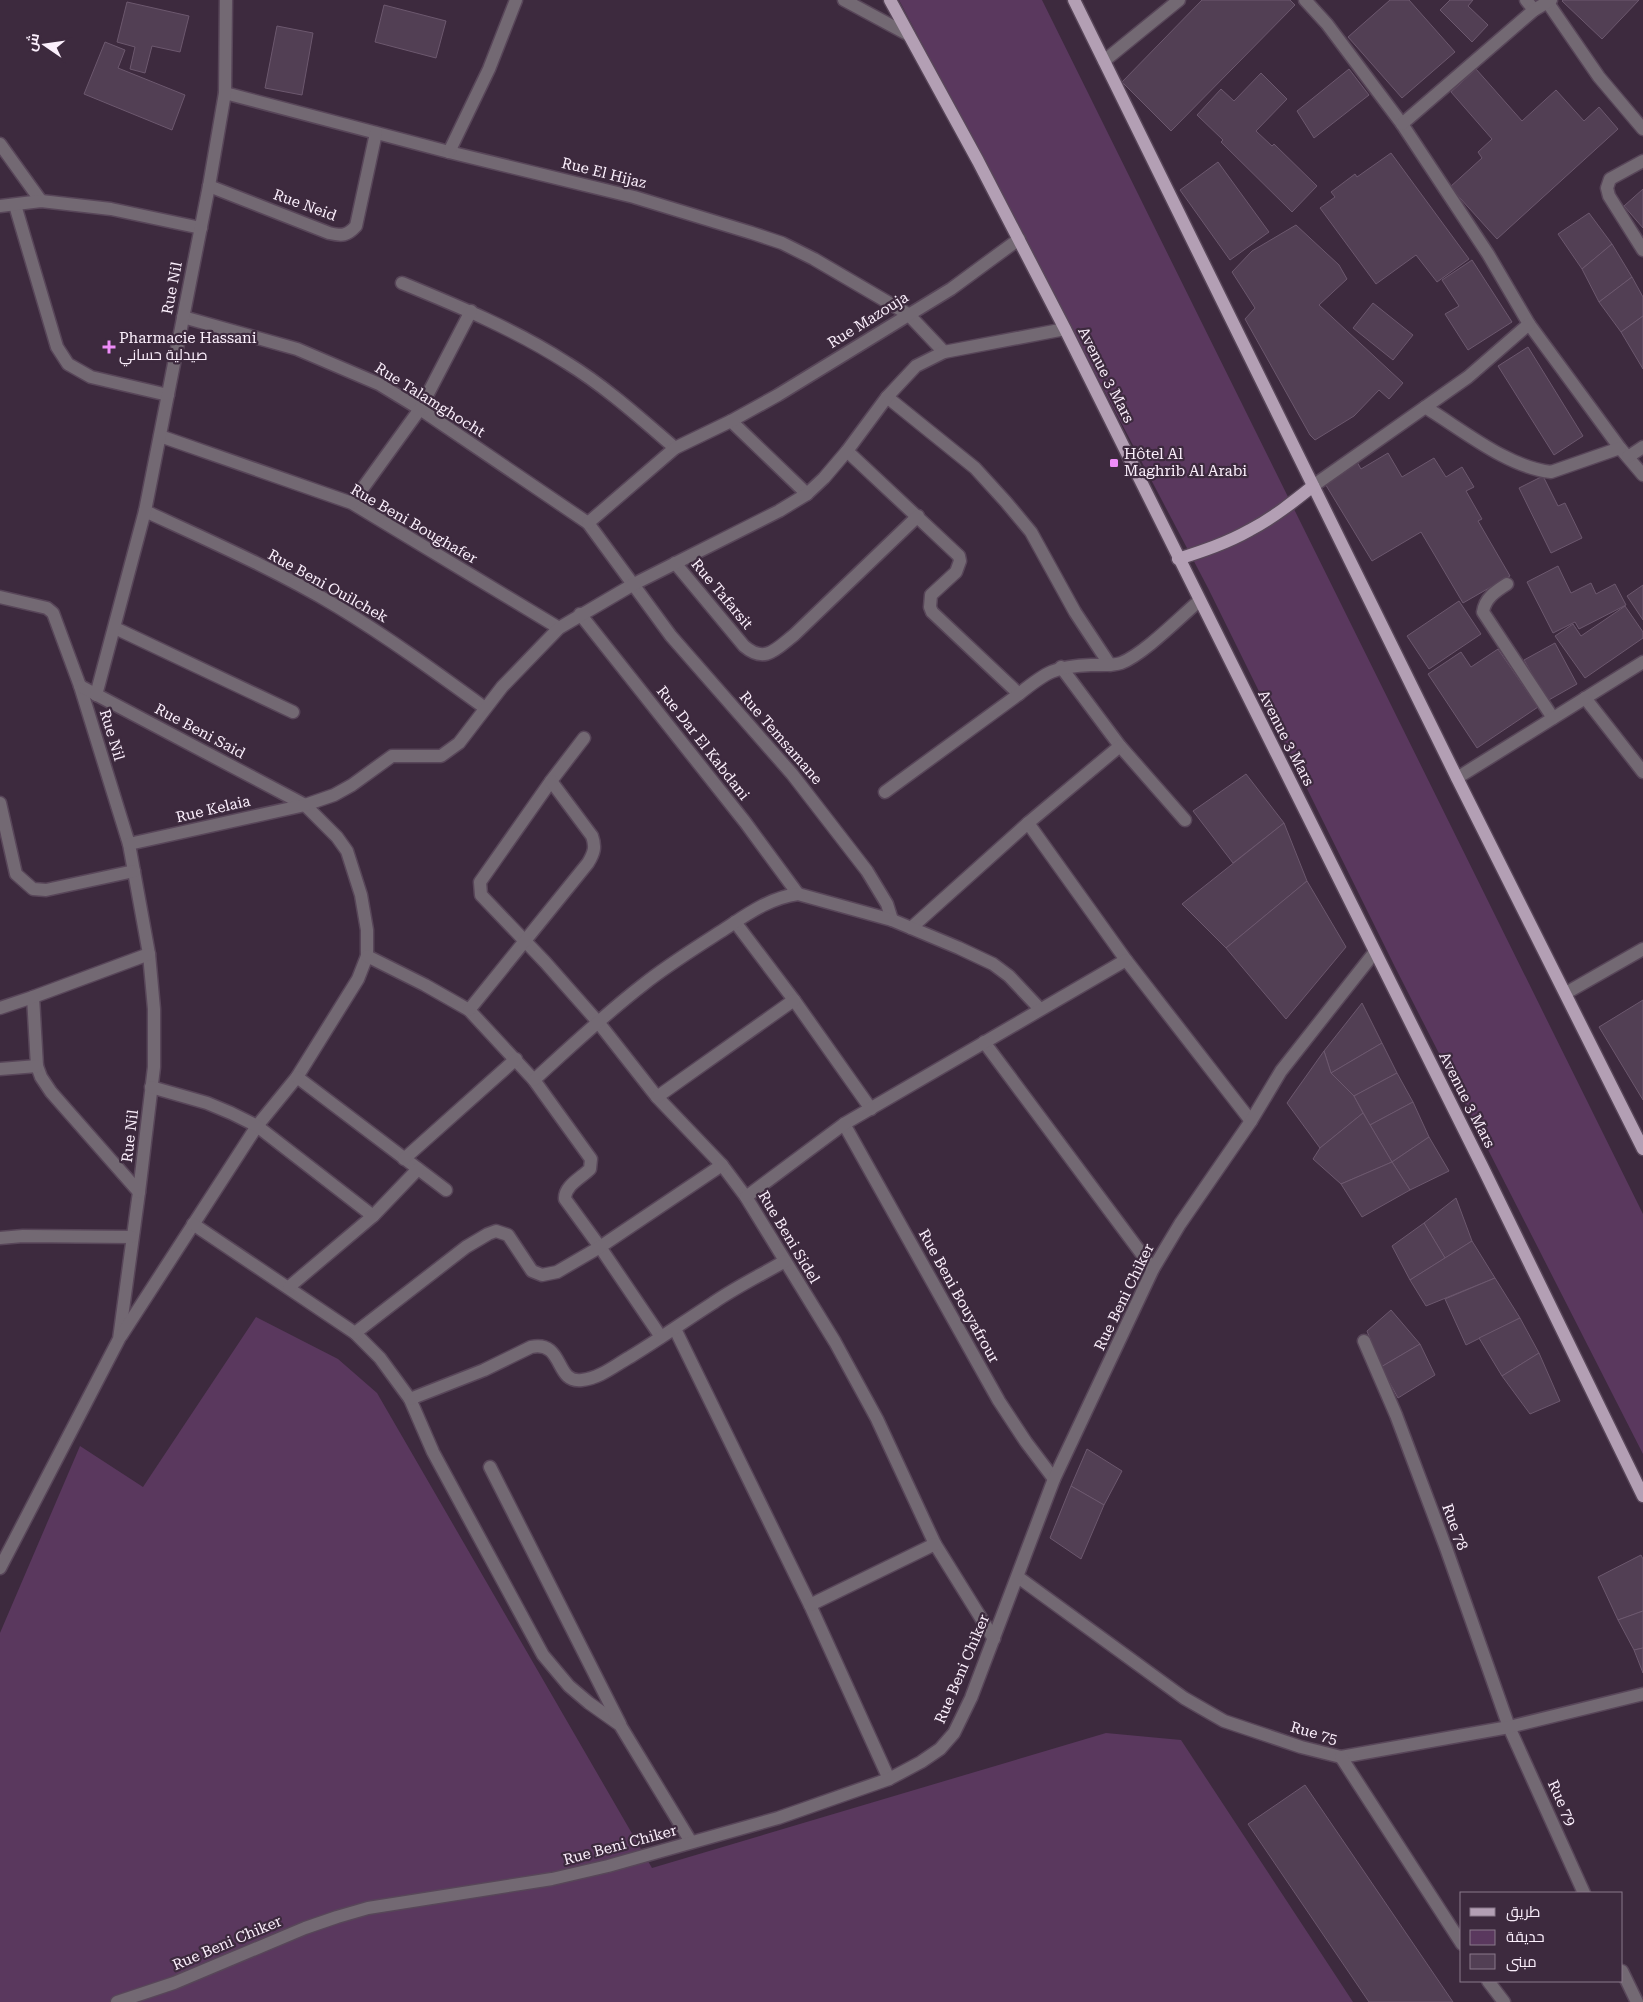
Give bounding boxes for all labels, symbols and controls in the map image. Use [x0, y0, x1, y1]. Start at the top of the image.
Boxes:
north arrow [20, 20, 70, 70]
text: ش [23, 31, 43, 53]
street label: Rue El Hijaz [560, 154, 648, 192]
street label: Rue Neid [271, 185, 339, 225]
street label: Rue Nil [158, 260, 186, 316]
street label: Rue Mazouja [824, 288, 912, 352]
street label: Avenue 3 Mars [1074, 324, 1138, 426]
place label: Pharmacie Hassani صيدلية حساني [119, 329, 257, 367]
marker: Pharmacie Hassani صيدلية حساني [103, 341, 115, 353]
street label: Rue Talamghocht [372, 359, 489, 441]
place label: Hôtel Al Maghrib Al Arabi [1124, 445, 1247, 480]
marker: Hôtel Al Maghrib Al Arabi [1108, 457, 1120, 469]
street label: Rue Beni Boughafer [347, 480, 481, 568]
street label: Rue Beni Ouilchek [265, 546, 392, 627]
street label: Rue Tafarsit [687, 555, 757, 633]
street label: Rue Dar El Kabdani [653, 682, 753, 804]
street label: Avenue 3 Mars [1254, 687, 1318, 789]
street label: Rue Temsamane [736, 688, 826, 788]
street label: Rue Beni Said [152, 700, 249, 763]
street label: Rue Nil [96, 707, 128, 763]
street label: Rue Kelaia [174, 792, 252, 826]
street label: Avenue 3 Mars [1435, 1049, 1499, 1151]
street label: Rue Nil [118, 1108, 142, 1163]
street label: Rue Beni Sidel [754, 1188, 824, 1287]
street label: Rue Beni Bouyafrour [915, 1226, 1003, 1366]
street label: Rue Beni Chiker [1090, 1241, 1158, 1353]
street label: Rue 78 [1438, 1501, 1472, 1553]
street label: Rue Beni Chiker [931, 1612, 993, 1726]
street label: Rue 75 [1288, 1718, 1340, 1748]
street label: Rue 79 [1544, 1777, 1580, 1829]
street label: Rue Beni Chiker [561, 1821, 679, 1869]
legend [1460, 1892, 1623, 1982]
text: طريق [1506, 1903, 1540, 1922]
street label: Rue Beni Chiker [170, 1912, 284, 1974]
text: حديقة [1506, 1928, 1545, 1946]
text: مبنى [1506, 1953, 1537, 1972]

